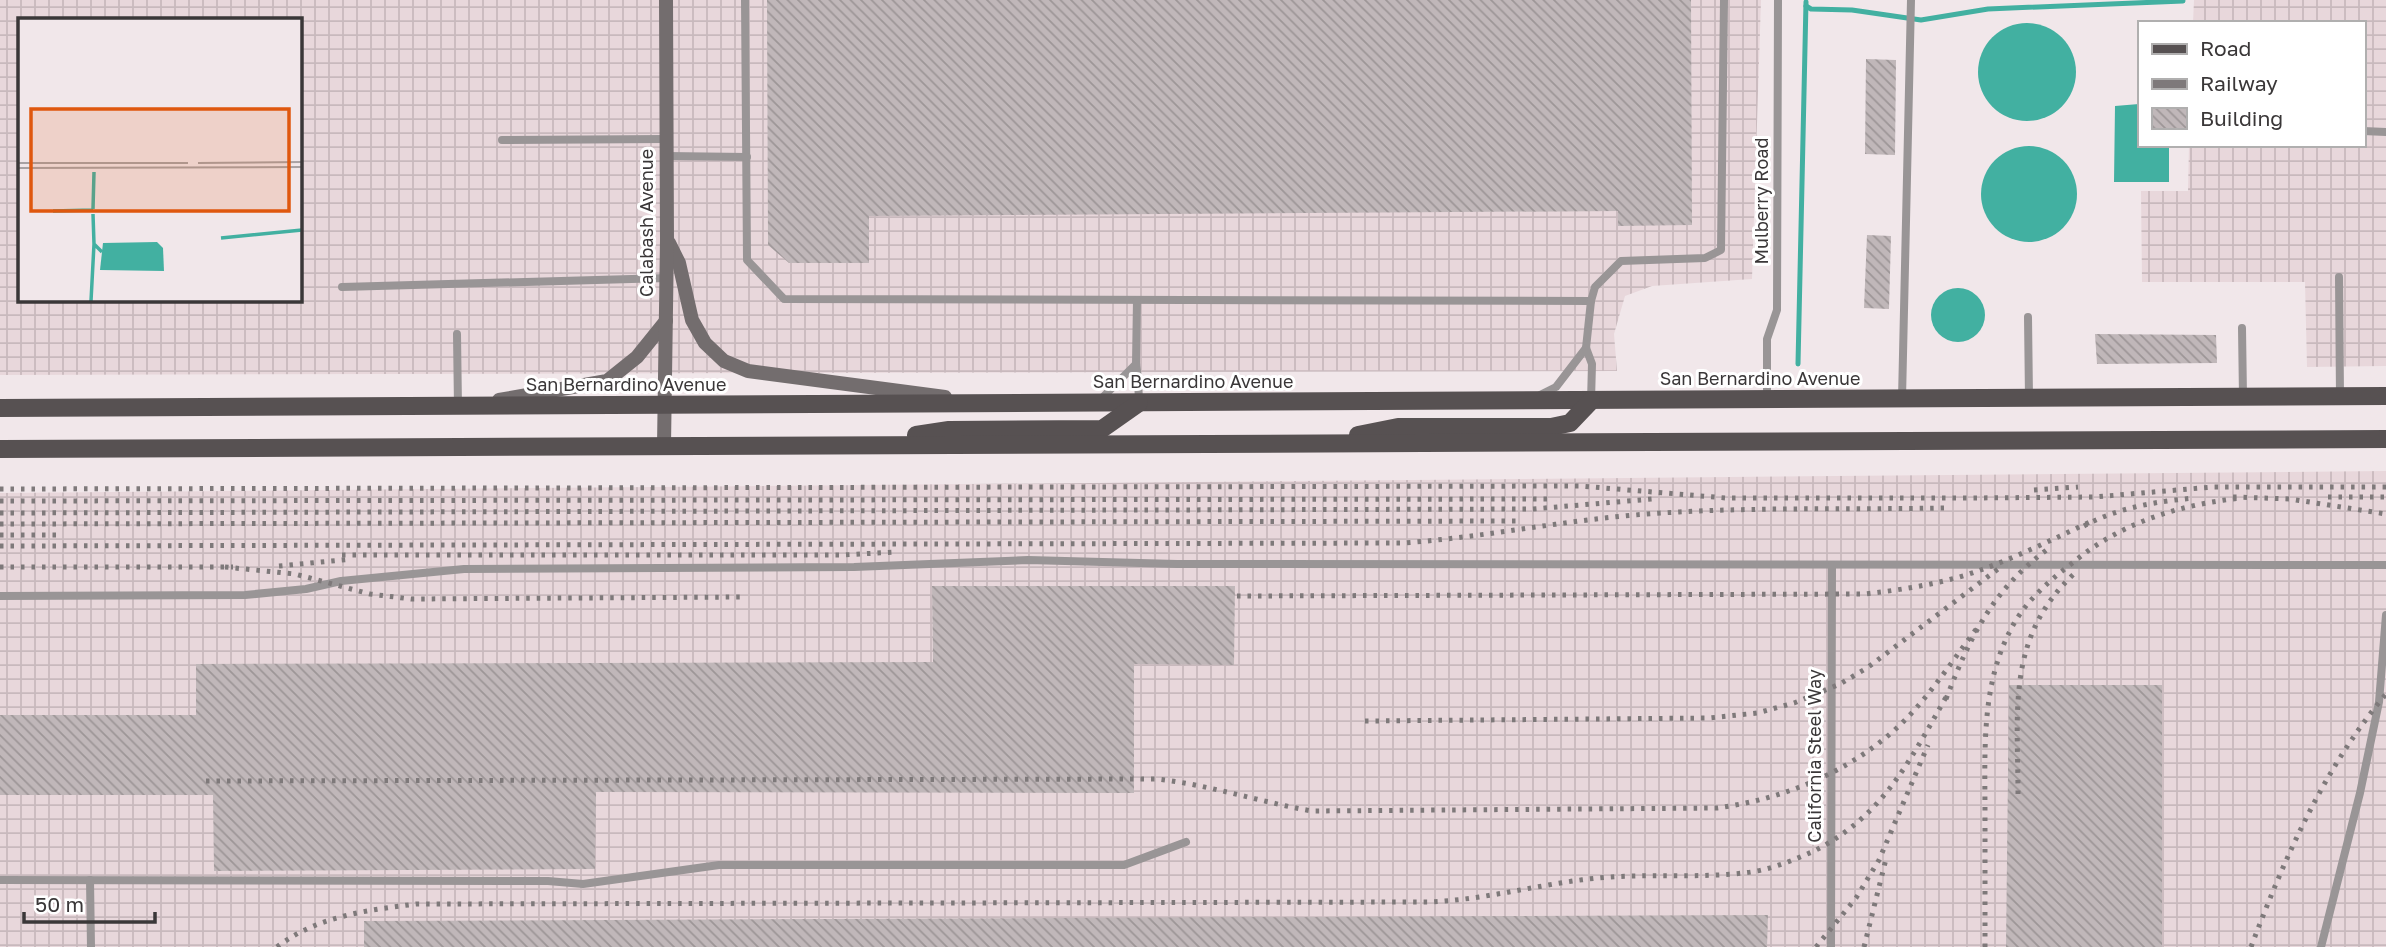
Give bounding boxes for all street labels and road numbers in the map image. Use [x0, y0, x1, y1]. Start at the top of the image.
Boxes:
street label: Mulberry Road [1750, 138, 1772, 264]
street label: Calabash Avenue [635, 149, 657, 297]
street label: San Bernardino Avenue [1660, 367, 1860, 389]
street label: San Bernardino Avenue [1093, 370, 1293, 392]
street label: San Bernardino Avenue [526, 373, 726, 395]
street label: California Steel Way [1803, 669, 1825, 843]

